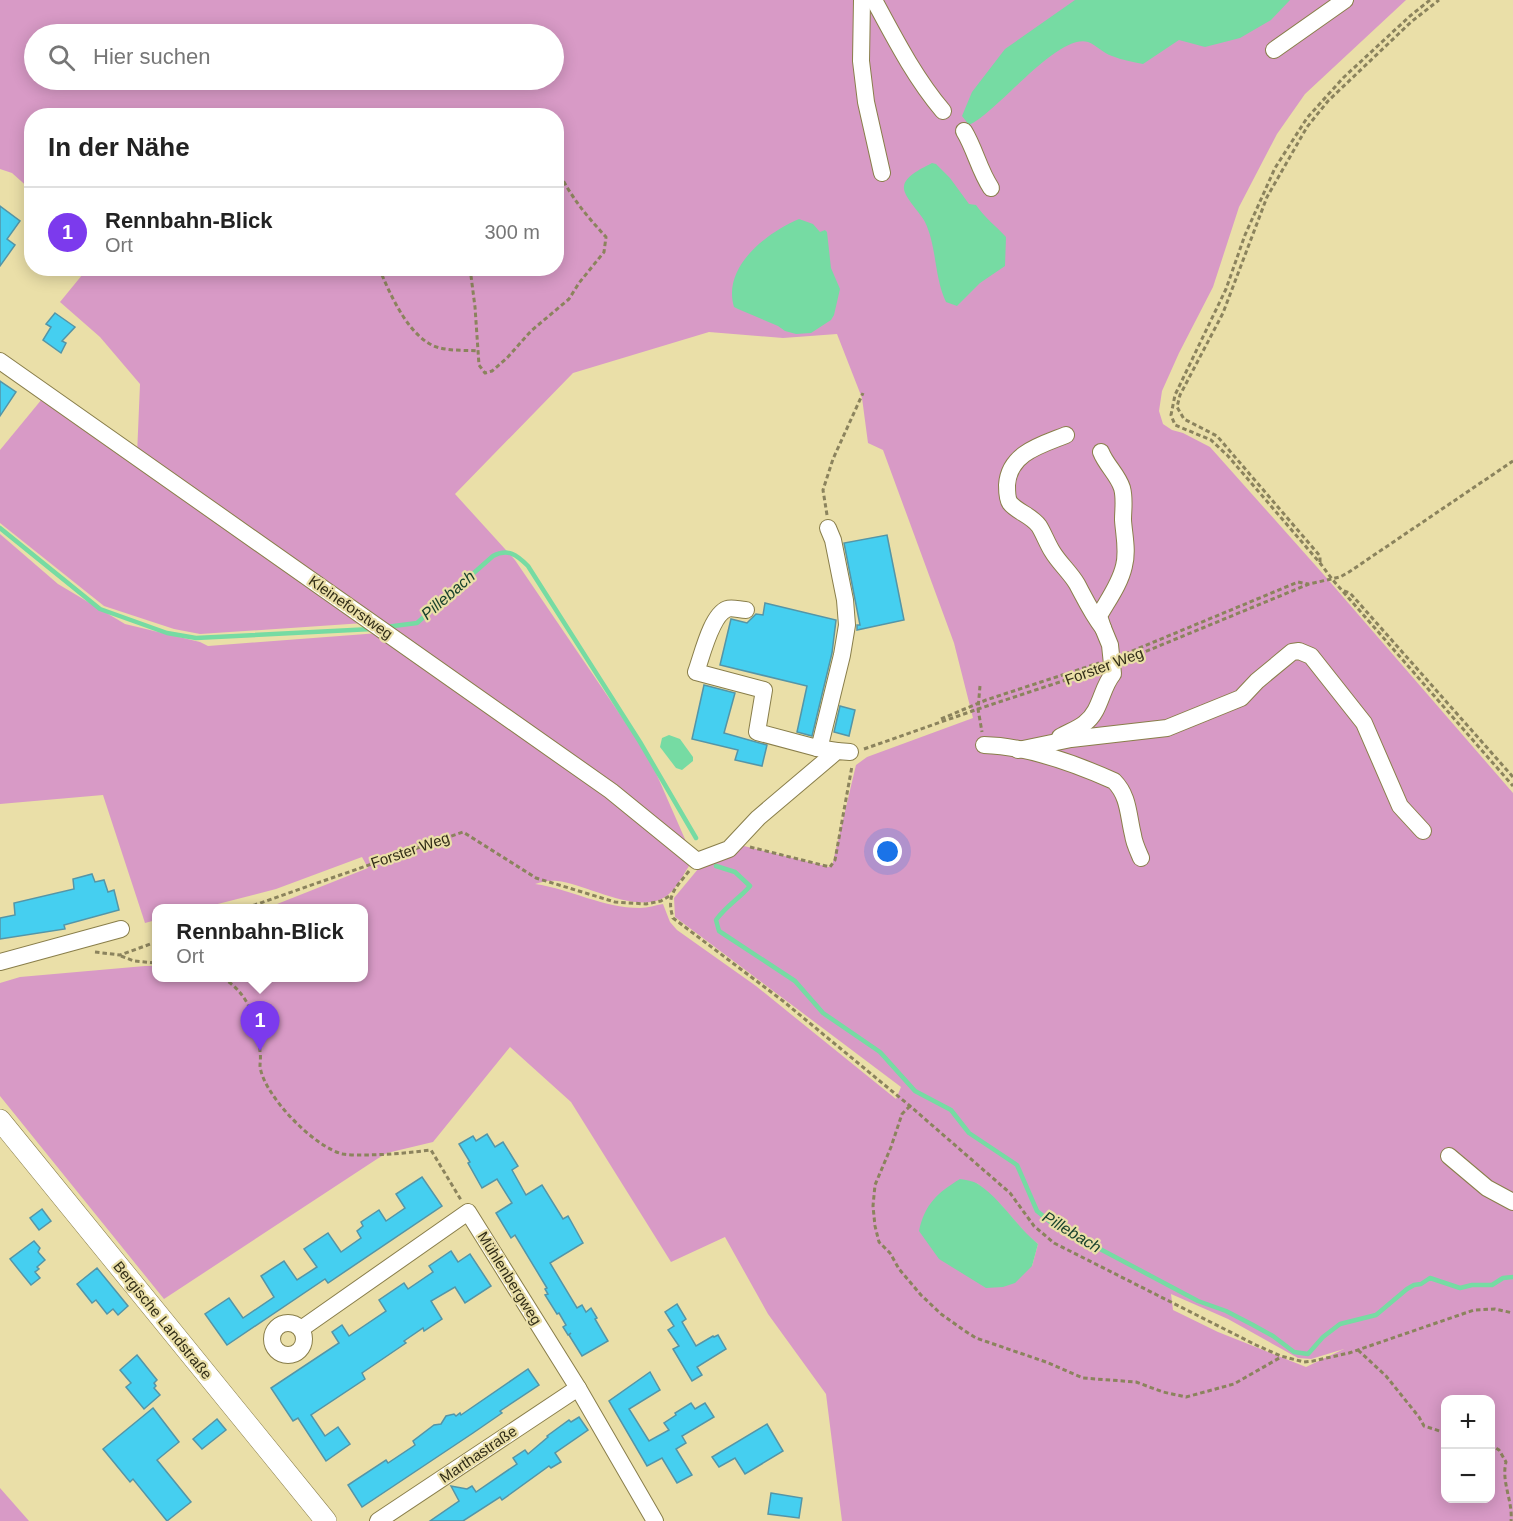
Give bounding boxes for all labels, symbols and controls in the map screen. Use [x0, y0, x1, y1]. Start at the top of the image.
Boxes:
search box [24, 24, 564, 90]
icon: search [45, 41, 78, 74]
text: Hier suchen [93, 44, 210, 69]
text: In der Nähe [48, 132, 190, 162]
text: Rennbahn-Blick [105, 208, 272, 233]
text: 1 [62, 221, 73, 243]
text: 300 m [484, 221, 540, 243]
text: Ort [105, 234, 133, 256]
water label: Pillebach [418, 567, 478, 623]
street label: Kleineforstweg [306, 572, 396, 642]
street label: Forster Weg [1062, 644, 1146, 688]
street label: Forster Weg [368, 829, 452, 871]
your location [873, 837, 902, 866]
popup [152, 904, 368, 982]
text: Rennbahn-Blick [176, 919, 344, 944]
text: Ort [176, 945, 204, 967]
pin: 1 [240, 1002, 280, 1051]
water label: Pillebach [1040, 1208, 1104, 1256]
street label: Mühlenbergweg [475, 1228, 545, 1328]
street label: Bergische Landstraße [110, 1258, 216, 1382]
map controls [1441, 1395, 1495, 1503]
button: + [1441, 1395, 1495, 1449]
street label: Marthastraße [436, 1422, 520, 1486]
button: − [1441, 1449, 1495, 1503]

